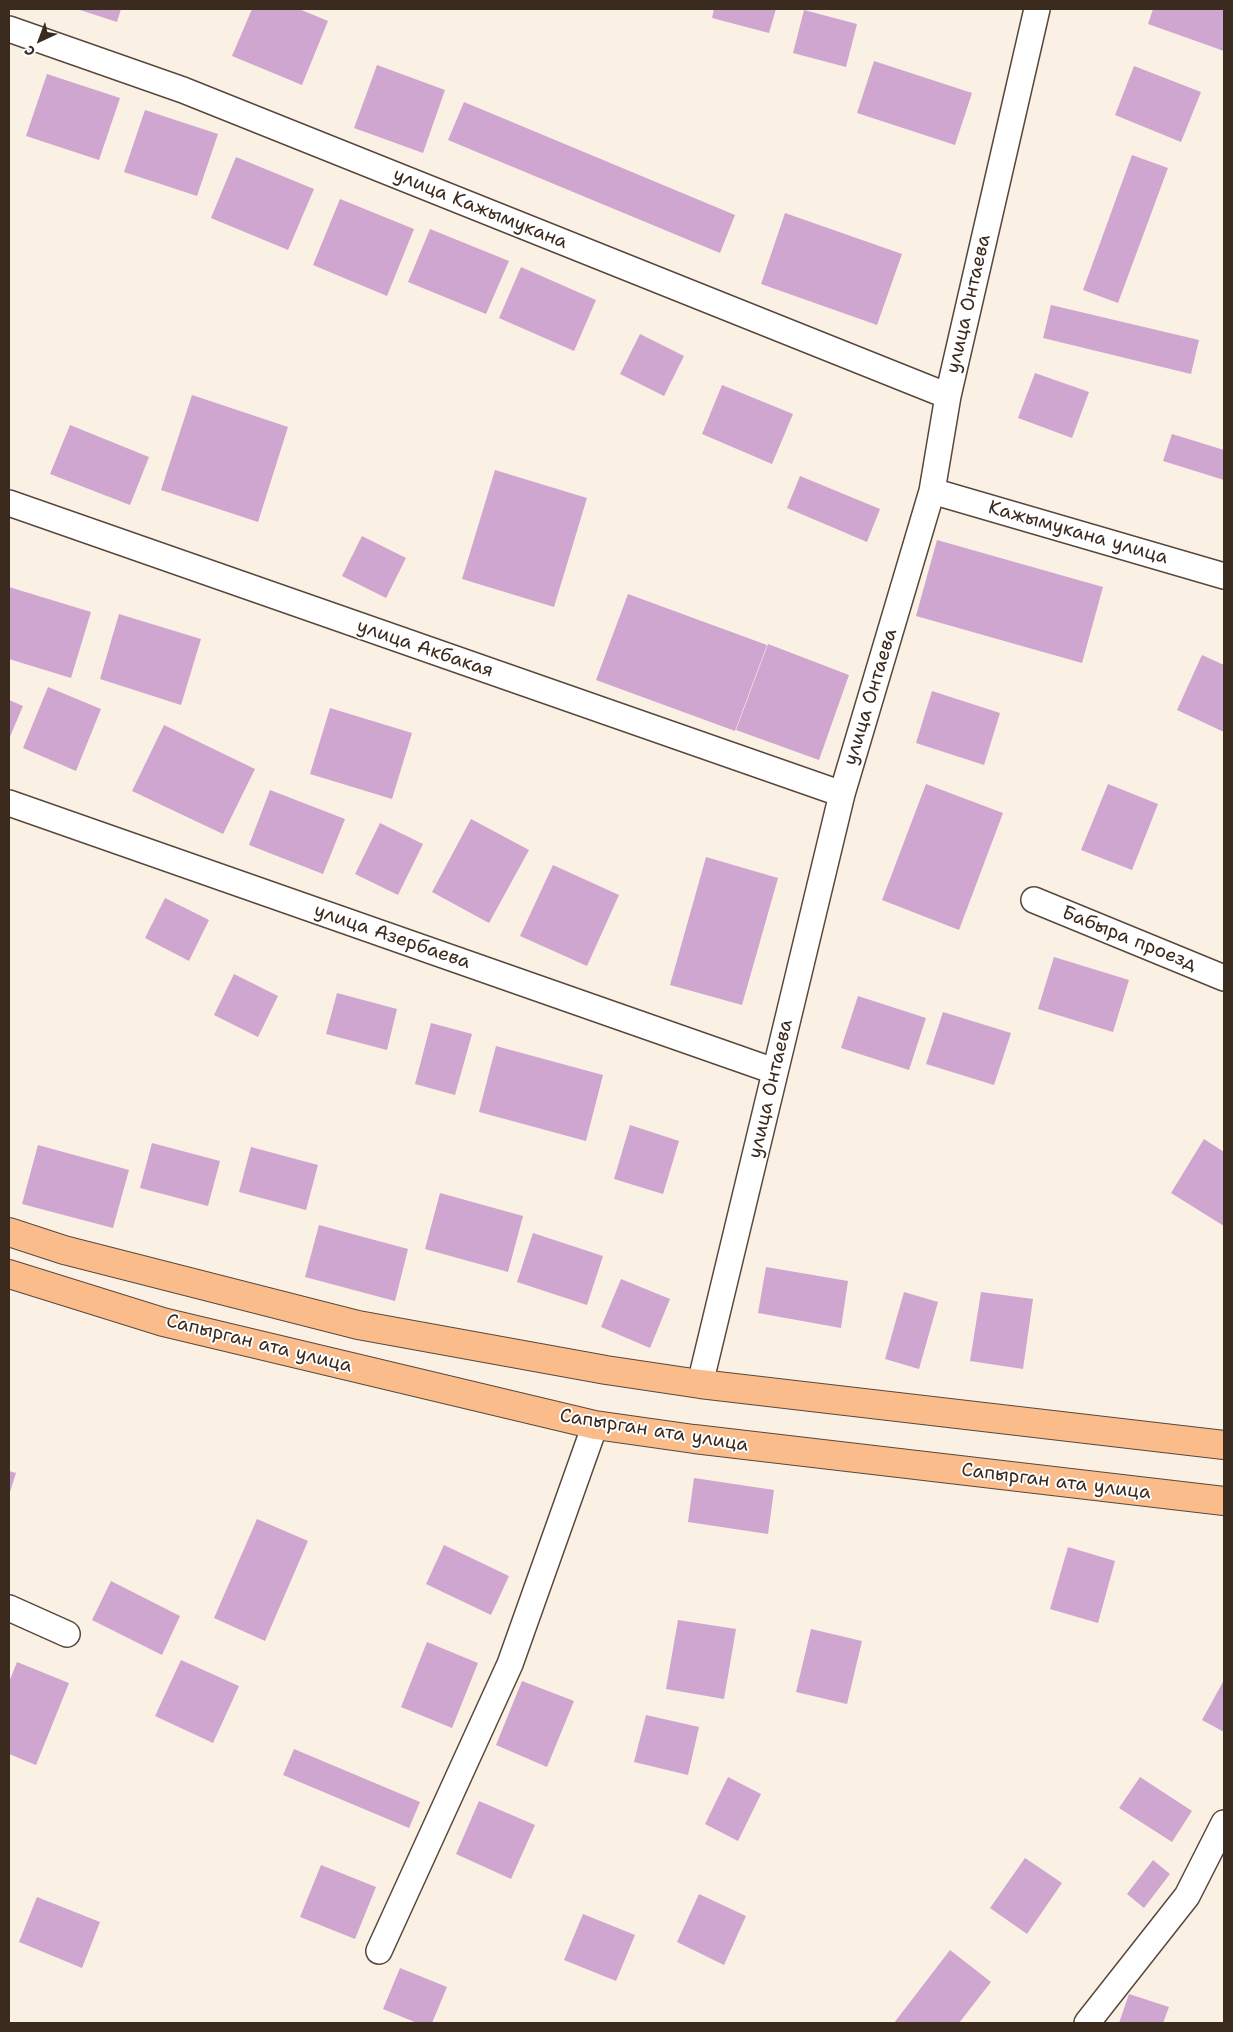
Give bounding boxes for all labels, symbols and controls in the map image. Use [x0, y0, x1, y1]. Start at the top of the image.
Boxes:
north arrow [15, 15, 65, 65]
text: С [20, 41, 39, 60]
street label: улица Кажымукана [389, 164, 571, 254]
street label: улица Онтаева [942, 232, 996, 376]
street label: Кажымукана улица [985, 496, 1171, 570]
street label: улица Акбакая [354, 615, 496, 683]
street label: улица Онтаева [839, 626, 903, 768]
street label: улица Азербаева [311, 900, 473, 974]
street label: Бабыра проезд [1058, 902, 1200, 976]
street label: улица Онтаева [744, 1017, 798, 1161]
street label: Сапырган ата улица [164, 1310, 354, 1378]
street label: Сапырган ата улица [558, 1405, 750, 1457]
street label: Сапырган ата улица [960, 1459, 1152, 1505]

